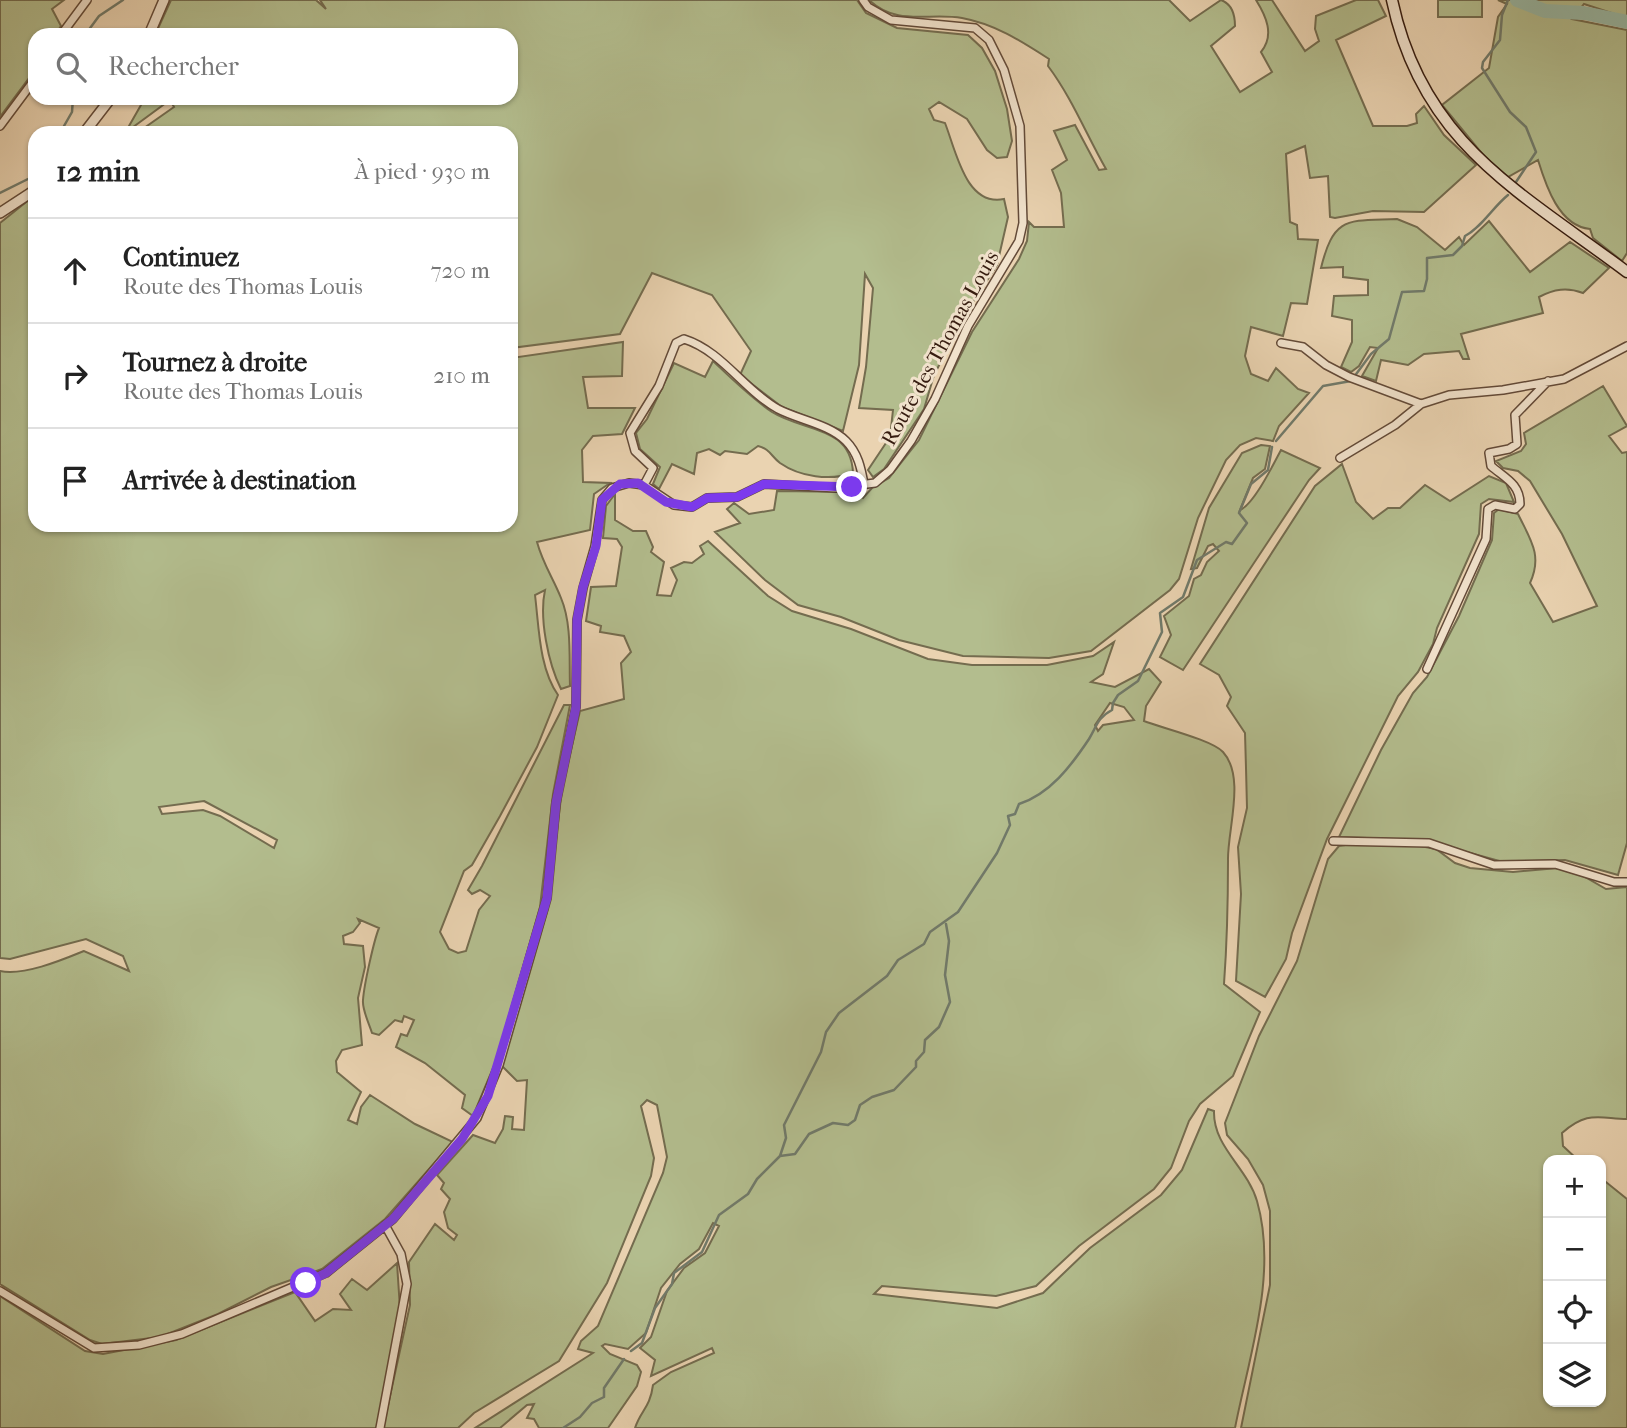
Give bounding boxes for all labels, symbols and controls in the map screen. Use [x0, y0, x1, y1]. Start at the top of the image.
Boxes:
search box [28, 28, 518, 105]
icon: search [52, 48, 90, 86]
text: Rechercher [108, 51, 239, 82]
text: 12 min [56, 154, 140, 189]
text: À pied · 930 m [355, 158, 490, 185]
text: Continuez [123, 242, 239, 273]
street label: Route des Thomas Louis [876, 246, 1004, 450]
icon: ahead [56, 252, 94, 290]
text: 720 m [430, 257, 490, 284]
text: Route des Thomas Louis [123, 273, 363, 300]
text: Tournez à droite [123, 347, 307, 378]
icon: right [56, 357, 94, 395]
text: 210 m [433, 362, 490, 389]
text: Route des Thomas Louis [123, 378, 363, 405]
icon: arrive [56, 462, 94, 500]
text: Arrivée à destination [123, 465, 356, 496]
route end [836, 471, 867, 502]
map controls [1543, 1155, 1606, 1407]
button: + [1543, 1155, 1606, 1218]
button: − [1543, 1218, 1606, 1281]
route start [290, 1267, 321, 1298]
button: locate [1543, 1281, 1606, 1344]
button: layers [1543, 1344, 1606, 1407]

